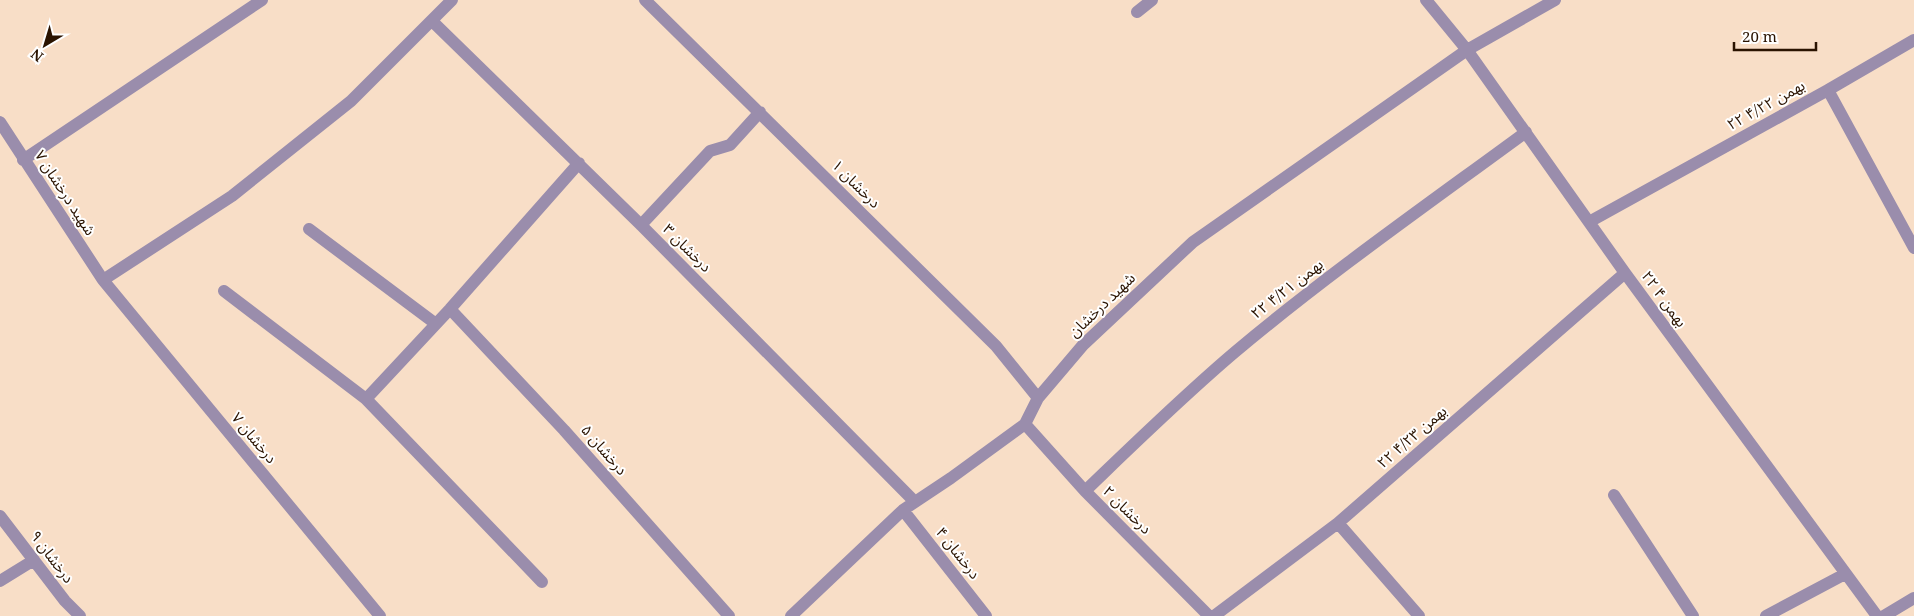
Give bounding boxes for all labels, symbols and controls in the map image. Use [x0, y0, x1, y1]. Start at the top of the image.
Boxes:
north arrow [20, 20, 70, 70]
scale bar [1734, 20, 1816, 52]
text: 20 m [1742, 26, 1777, 46]
text: N [26, 45, 47, 67]
street label: ۲۲ بهمن ۴/۲۲ [1723, 74, 1808, 134]
street label: شهید درخشان ۷ [31, 146, 101, 239]
street label: درخشان ۱ [828, 155, 885, 212]
street label: درخشان ۳ [659, 219, 716, 276]
street label: ۲۲ بهمن ۴/۲۱ [1246, 254, 1327, 323]
street label: ۲۲ بهمن ۴ [1638, 266, 1692, 331]
street label: شهید درخشان [1064, 267, 1139, 341]
street label: ۲۲ بهمن ۴/۲۳ [1372, 400, 1450, 472]
street label: درخشان ۷ [228, 408, 282, 467]
street label: درخشان ۵ [577, 420, 632, 479]
street label: درخشان ۲ [1099, 481, 1156, 538]
street label: درخشان ۴ [932, 522, 985, 582]
street label: درخشان ۹ [27, 526, 79, 587]

